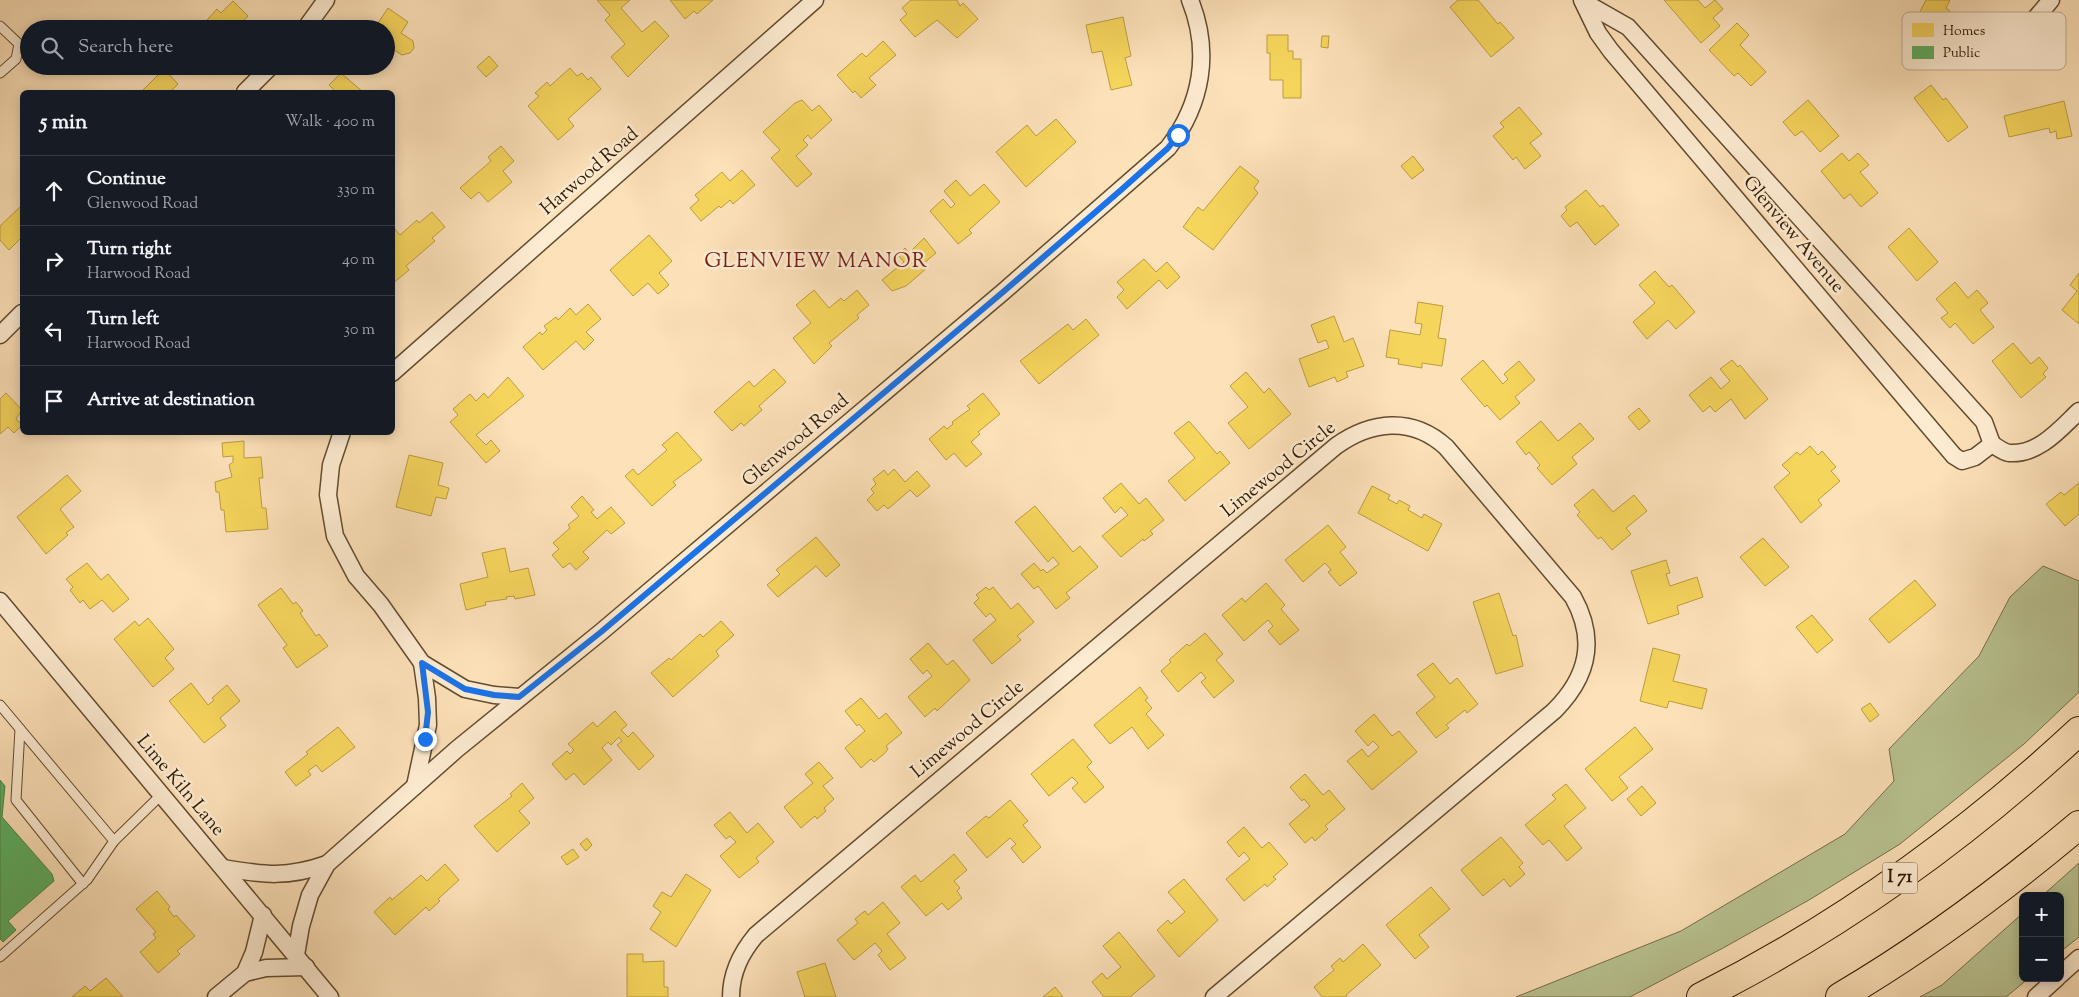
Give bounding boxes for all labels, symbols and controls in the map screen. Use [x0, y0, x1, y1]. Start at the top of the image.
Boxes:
legend [1902, 12, 2066, 70]
search box [20, 20, 395, 75]
text: Homes [1943, 22, 1985, 42]
icon: search [38, 34, 66, 62]
text: Search here [78, 34, 173, 61]
text: Public [1943, 44, 1980, 64]
text: 5 min [40, 108, 87, 138]
text: Walk · 400 m [285, 111, 375, 134]
street label: Harwood Road [535, 121, 645, 222]
route start [1167, 124, 1190, 147]
text: Continue [87, 166, 166, 193]
street label: Glenview Avenue [1736, 171, 1850, 300]
icon: ahead [40, 177, 68, 205]
text: 330 m [337, 179, 375, 202]
text: Glenwood Road [87, 193, 198, 216]
text: Turn right [87, 236, 171, 263]
icon: right [40, 247, 68, 275]
district label: GLENVIEW MANOR [704, 247, 928, 277]
text: 40 m [342, 249, 375, 272]
text: Harwood Road [87, 263, 190, 286]
text: Turn left [87, 306, 159, 333]
icon: left [40, 317, 68, 345]
text: 30 m [344, 319, 375, 342]
text: Harwood Road [87, 333, 190, 356]
icon: arrive [40, 387, 68, 415]
text: Arrive at destination [87, 387, 255, 414]
street label: Glenwood Road [737, 388, 855, 494]
street label: Limewood Circle [1216, 415, 1342, 525]
street label: Limewood Circle [906, 675, 1030, 785]
route end [414, 728, 437, 751]
street label: Lime Kiln Lane [129, 729, 231, 843]
road number: I 71 [1882, 862, 1918, 894]
map controls [2019, 892, 2064, 982]
button: + [2019, 892, 2064, 937]
button: − [2019, 937, 2064, 982]

